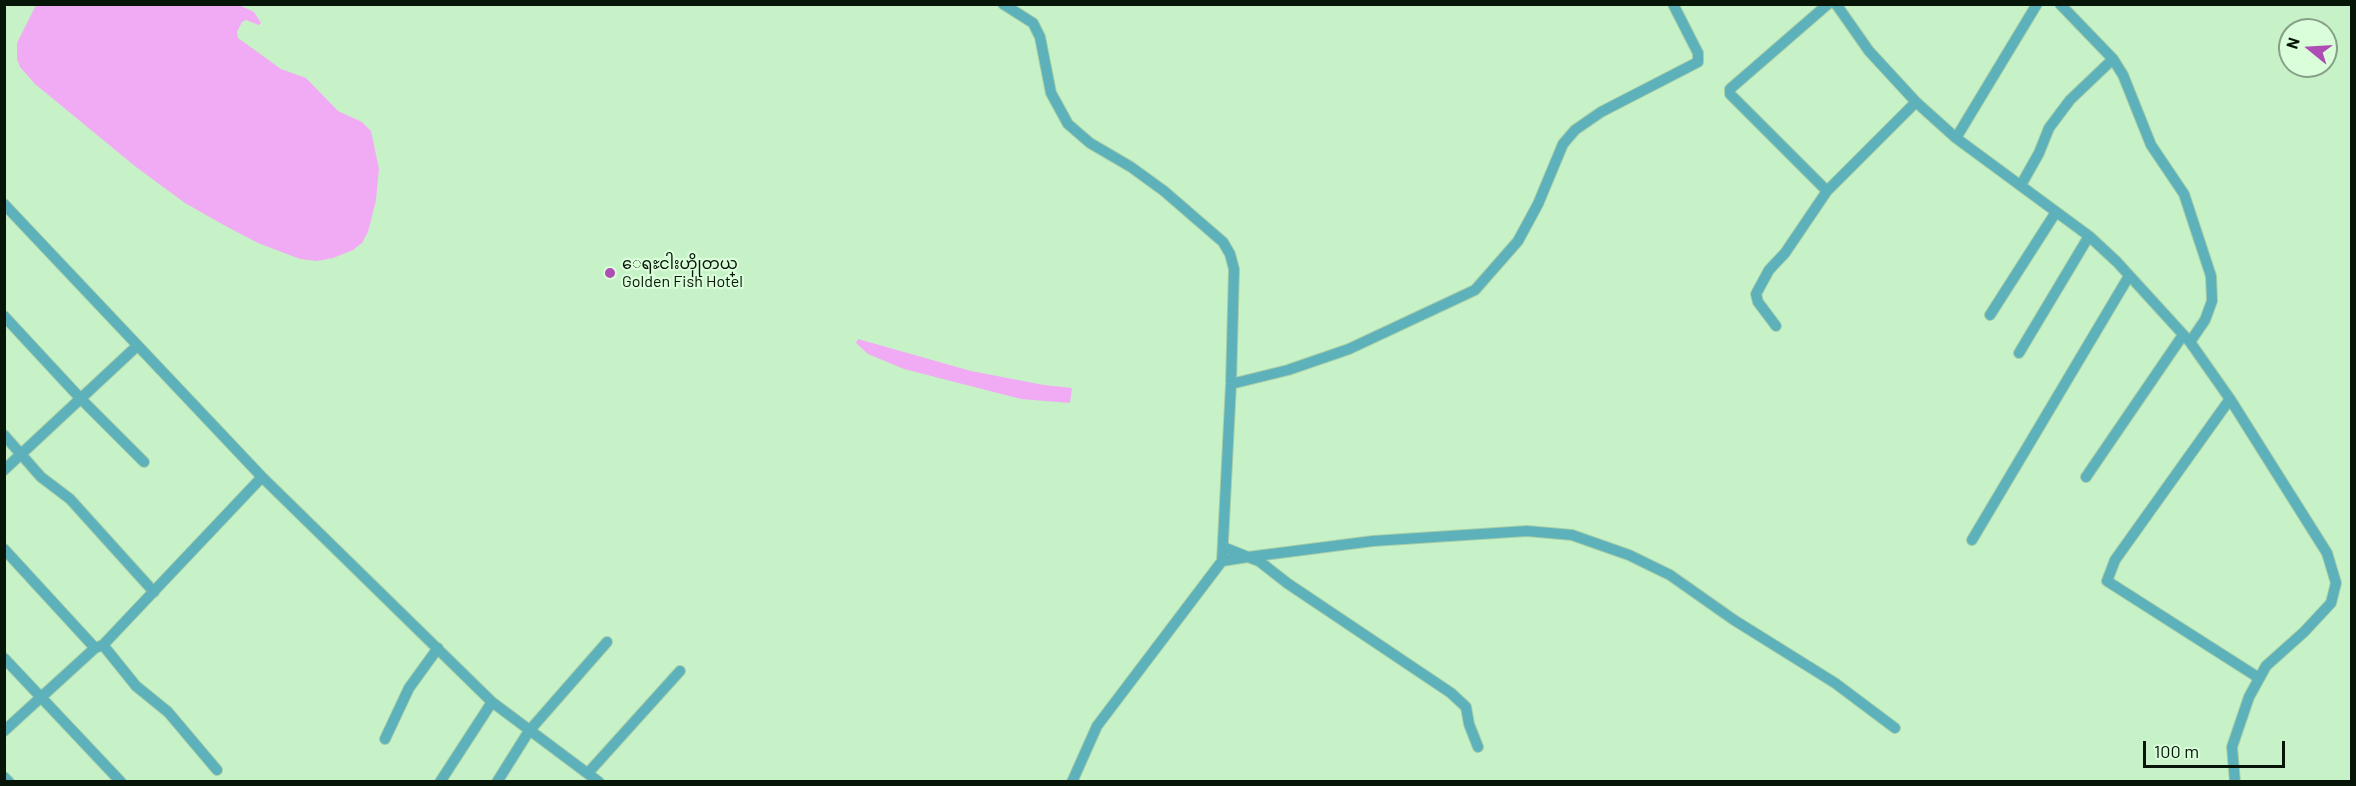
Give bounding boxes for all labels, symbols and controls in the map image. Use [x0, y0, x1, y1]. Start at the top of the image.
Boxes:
north arrow [2278, 18, 2338, 78]
text: N [2282, 35, 2303, 51]
place label: ေရႊငါးဟိုုတယ္ Golden Fish Hotel [622, 254, 743, 292]
marker: ေရႊငါးဟိုုတယ္ Golden Fish Hotel [603, 266, 617, 280]
scale bar [2146, 729, 2288, 767]
text: 100 m [2154, 740, 2199, 762]

